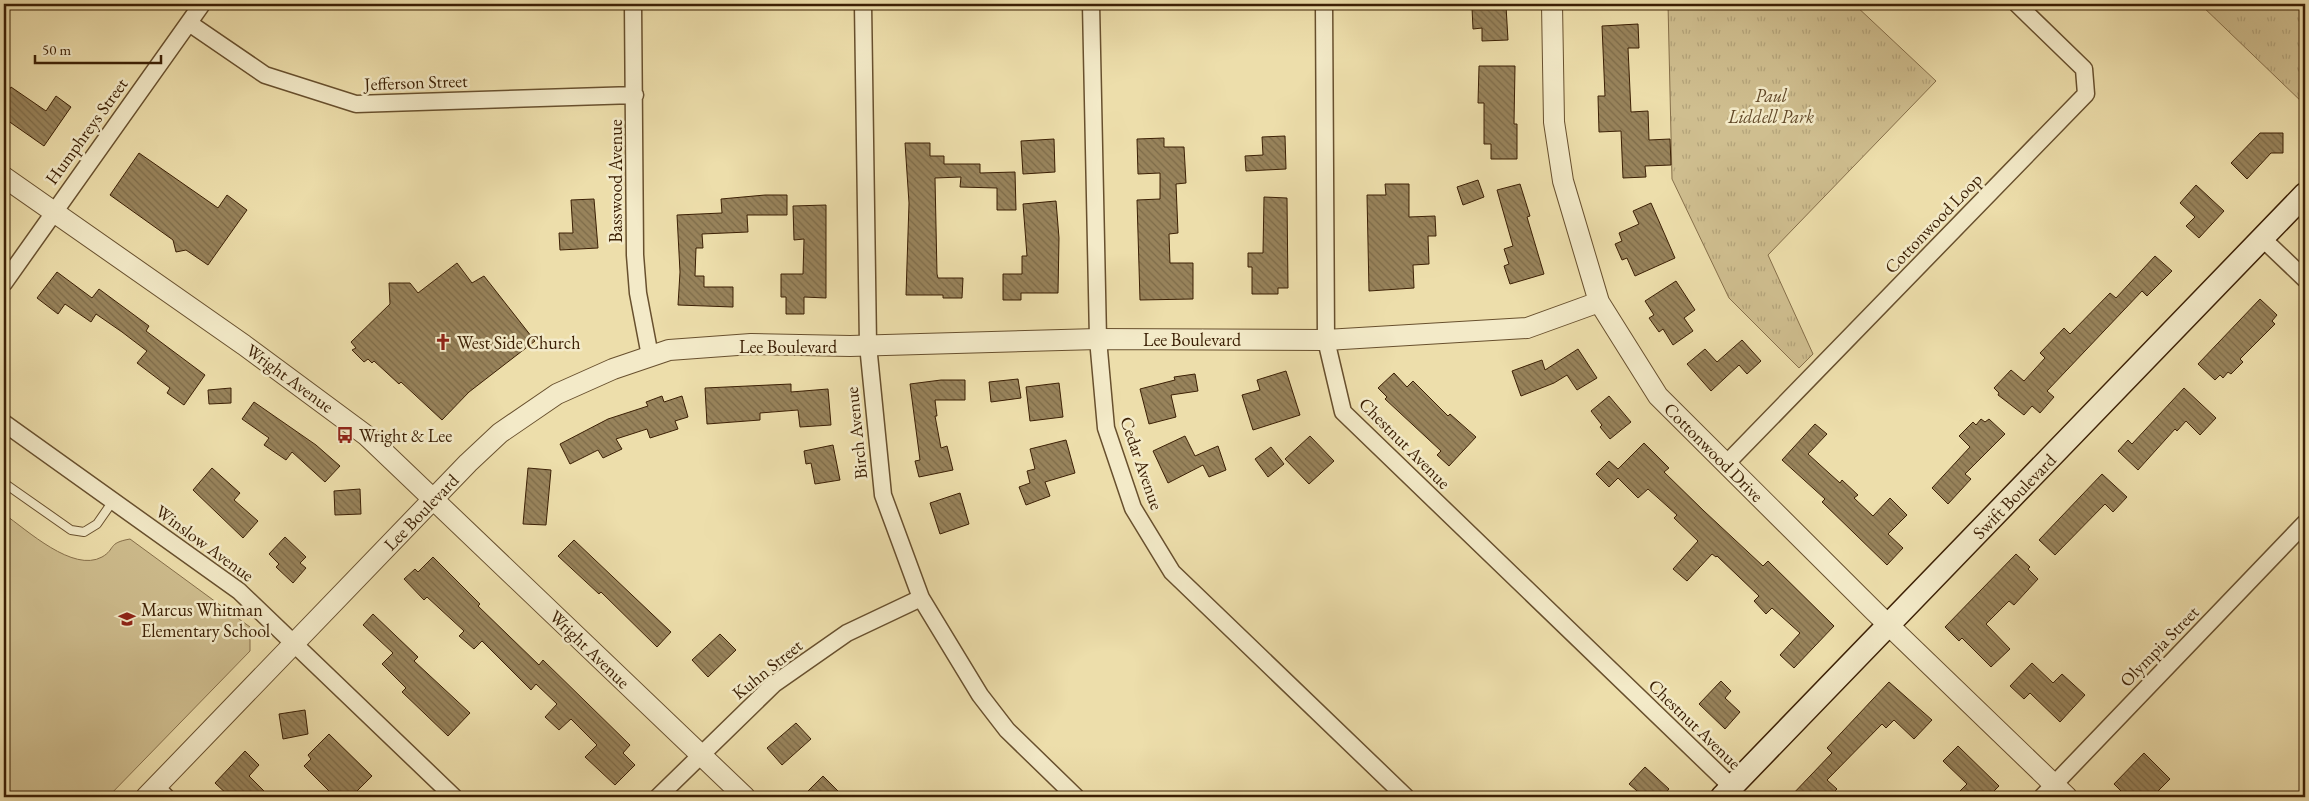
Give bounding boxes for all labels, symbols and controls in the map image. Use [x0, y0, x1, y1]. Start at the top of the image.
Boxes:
scale bar [35, 32, 161, 64]
text: 50 m [42, 40, 71, 59]
street label: Jefferson Street [362, 69, 468, 95]
street label: Humphreys Street [40, 73, 133, 189]
park label: Paul Liddell Park [1727, 84, 1814, 128]
street label: Basswood Avenue [604, 119, 627, 243]
street label: Cottonwood Loop [1879, 168, 1987, 278]
street label: Lee Boulevard [1143, 328, 1242, 351]
place label: West Side Church [457, 331, 580, 354]
church icon: West Side Church [433, 332, 453, 352]
street label: Lee Boulevard [739, 335, 838, 358]
street label: Wright Avenue [241, 338, 339, 418]
street label: Birch Avenue [840, 386, 872, 480]
street label: Chestnut Avenue [1354, 392, 1456, 494]
street label: Cottonwood Drive [1659, 397, 1769, 507]
street label: Cedar Avenue [1115, 413, 1169, 513]
place label: Wright & Lee [359, 424, 452, 447]
bus stop icon: Wright & Lee [335, 425, 355, 445]
street label: Swift Boulevard [1967, 448, 2061, 544]
street label: Lee Boulevard [379, 468, 464, 555]
street label: Winslow Avenue [151, 499, 259, 587]
place label: Marcus Whitman Elementary School [141, 598, 270, 642]
street label: Olympia Street [2115, 600, 2204, 691]
street label: Wright Avenue [545, 605, 635, 693]
school or university icon: Marcus Whitman Elementary School [117, 609, 137, 629]
street label: Kuhn Street [727, 634, 807, 704]
street label: Chestnut Avenue [1644, 674, 1746, 774]

